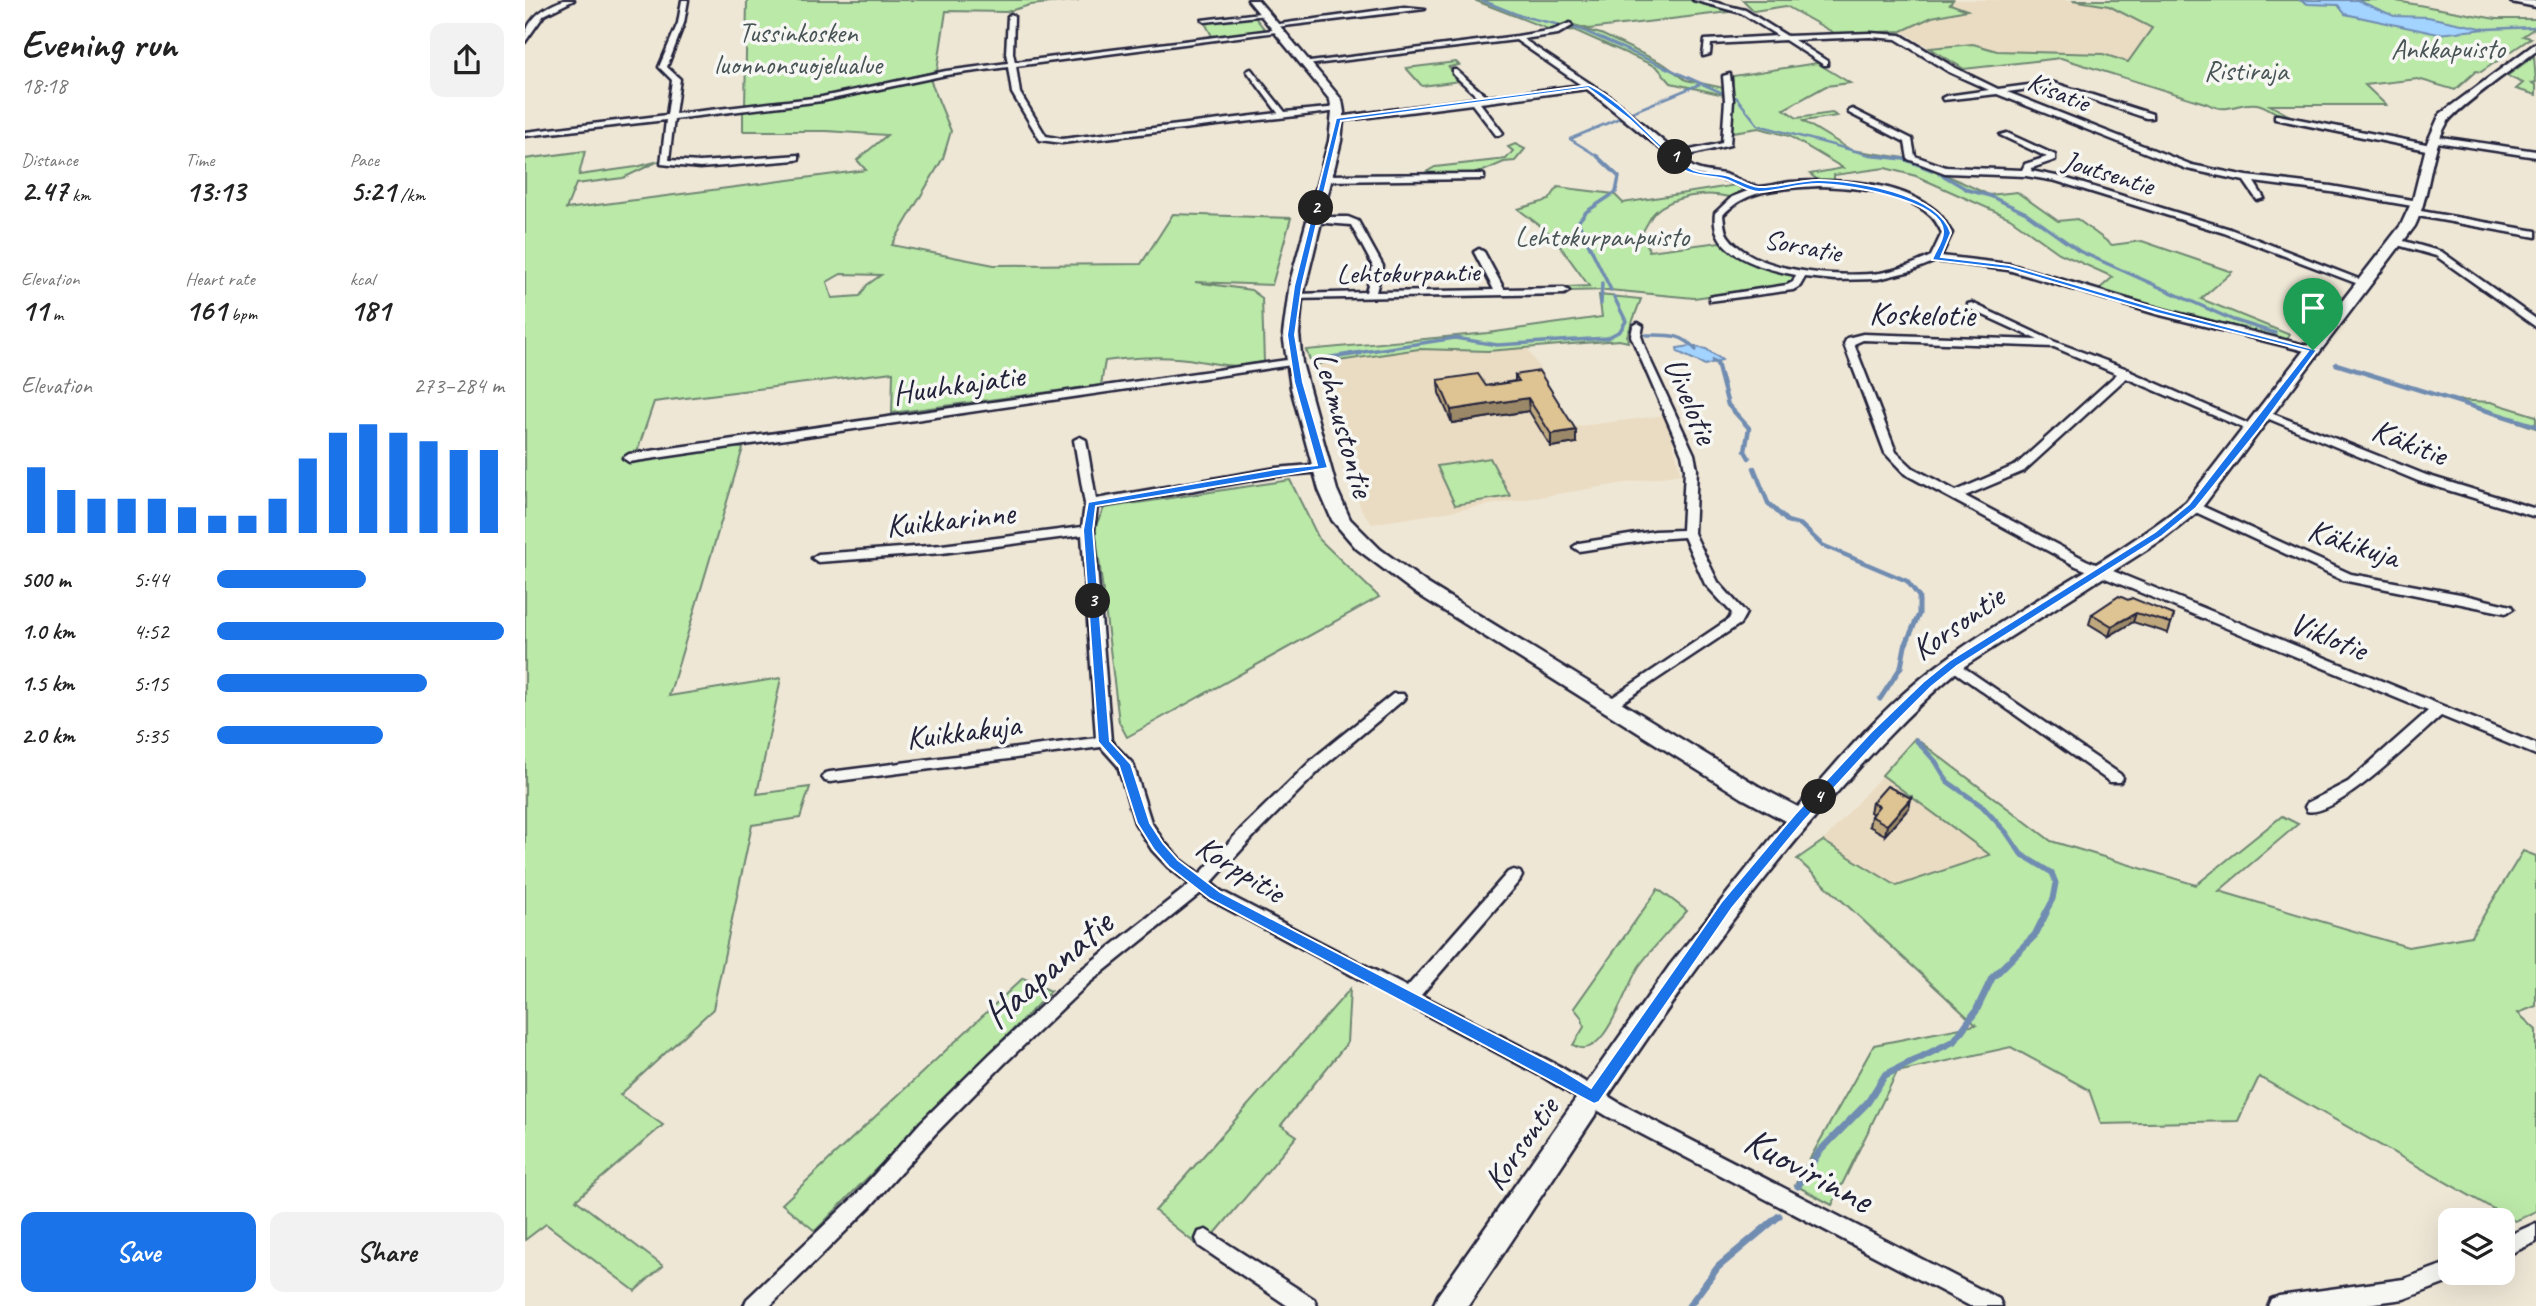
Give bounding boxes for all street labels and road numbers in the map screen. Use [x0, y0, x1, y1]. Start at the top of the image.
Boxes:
street label: Kisatie [2023, 63, 2097, 120]
street label: Joutsentie [2057, 142, 2160, 203]
street label: Sorsatie [1761, 221, 1846, 270]
street label: Lehtokurpantie [1336, 254, 1482, 291]
street label: Koskelotie [1869, 292, 1977, 336]
street label: Lehmustontie [1303, 347, 1385, 504]
street label: Uivelotie [1654, 351, 1729, 452]
street label: Huuhkajatie [889, 354, 1029, 414]
street label: Käkitie [2366, 408, 2455, 476]
street label: Kuikkarinne [884, 491, 1019, 547]
street label: Käkikuja [2303, 508, 2407, 578]
street label: Korsontie [1903, 575, 2014, 670]
street label: Viklotie [2284, 602, 2375, 671]
street label: Kuikkakuja [904, 703, 1024, 759]
street label: Korppitie [1188, 825, 1295, 914]
street label: Haapanatie [972, 896, 1125, 1039]
street label: Korsontie [1474, 1087, 1569, 1198]
street label: Kuovirinne [1736, 1115, 1884, 1226]

